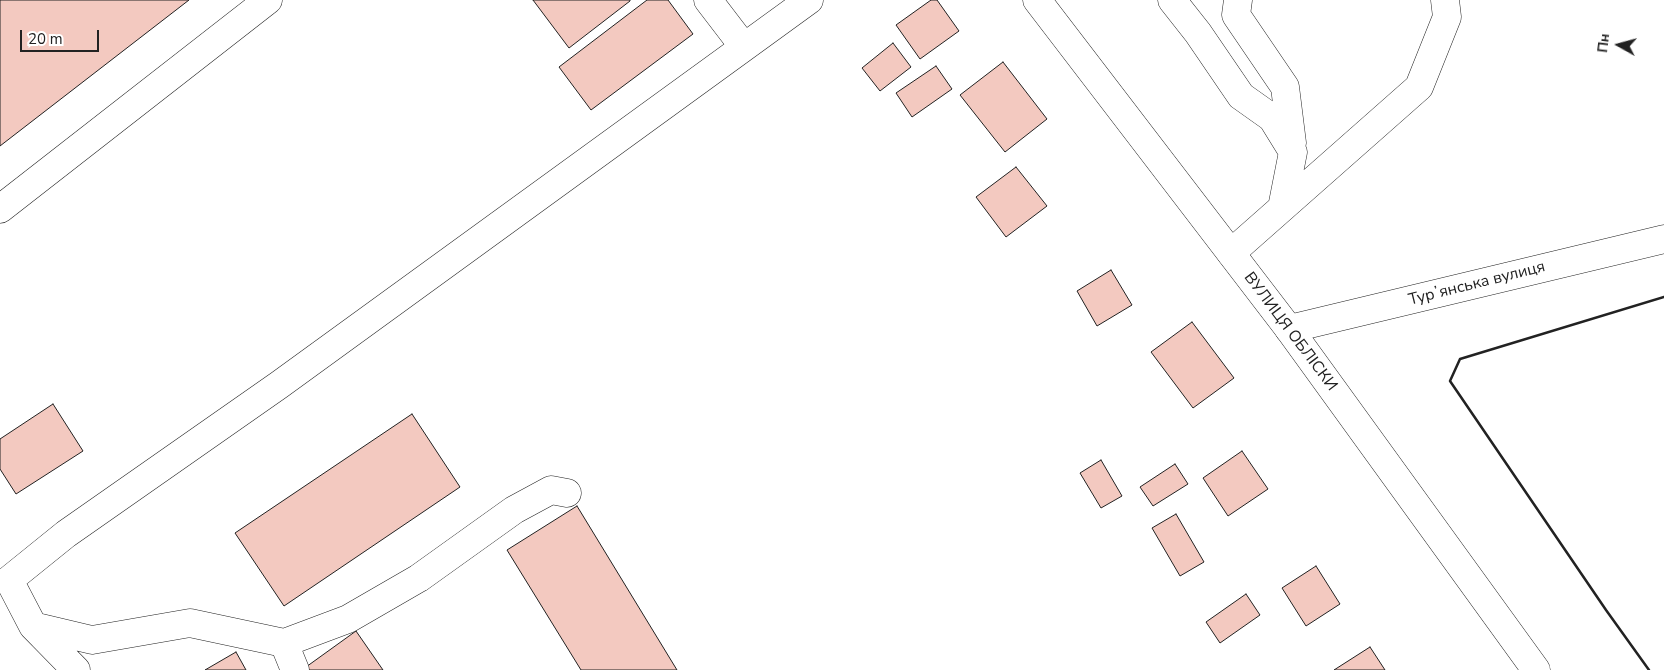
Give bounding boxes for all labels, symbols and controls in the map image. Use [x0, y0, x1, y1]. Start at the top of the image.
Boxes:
scale bar [22, 20, 101, 52]
north arrow [1594, 20, 1644, 70]
text: 20 m [28, 29, 63, 49]
text: Пн [1593, 32, 1614, 54]
street label: Турʼянська вулиця [1407, 258, 1547, 310]
street label: ВУЛИЦЯ ОБЛІСКИ [1239, 269, 1341, 395]

